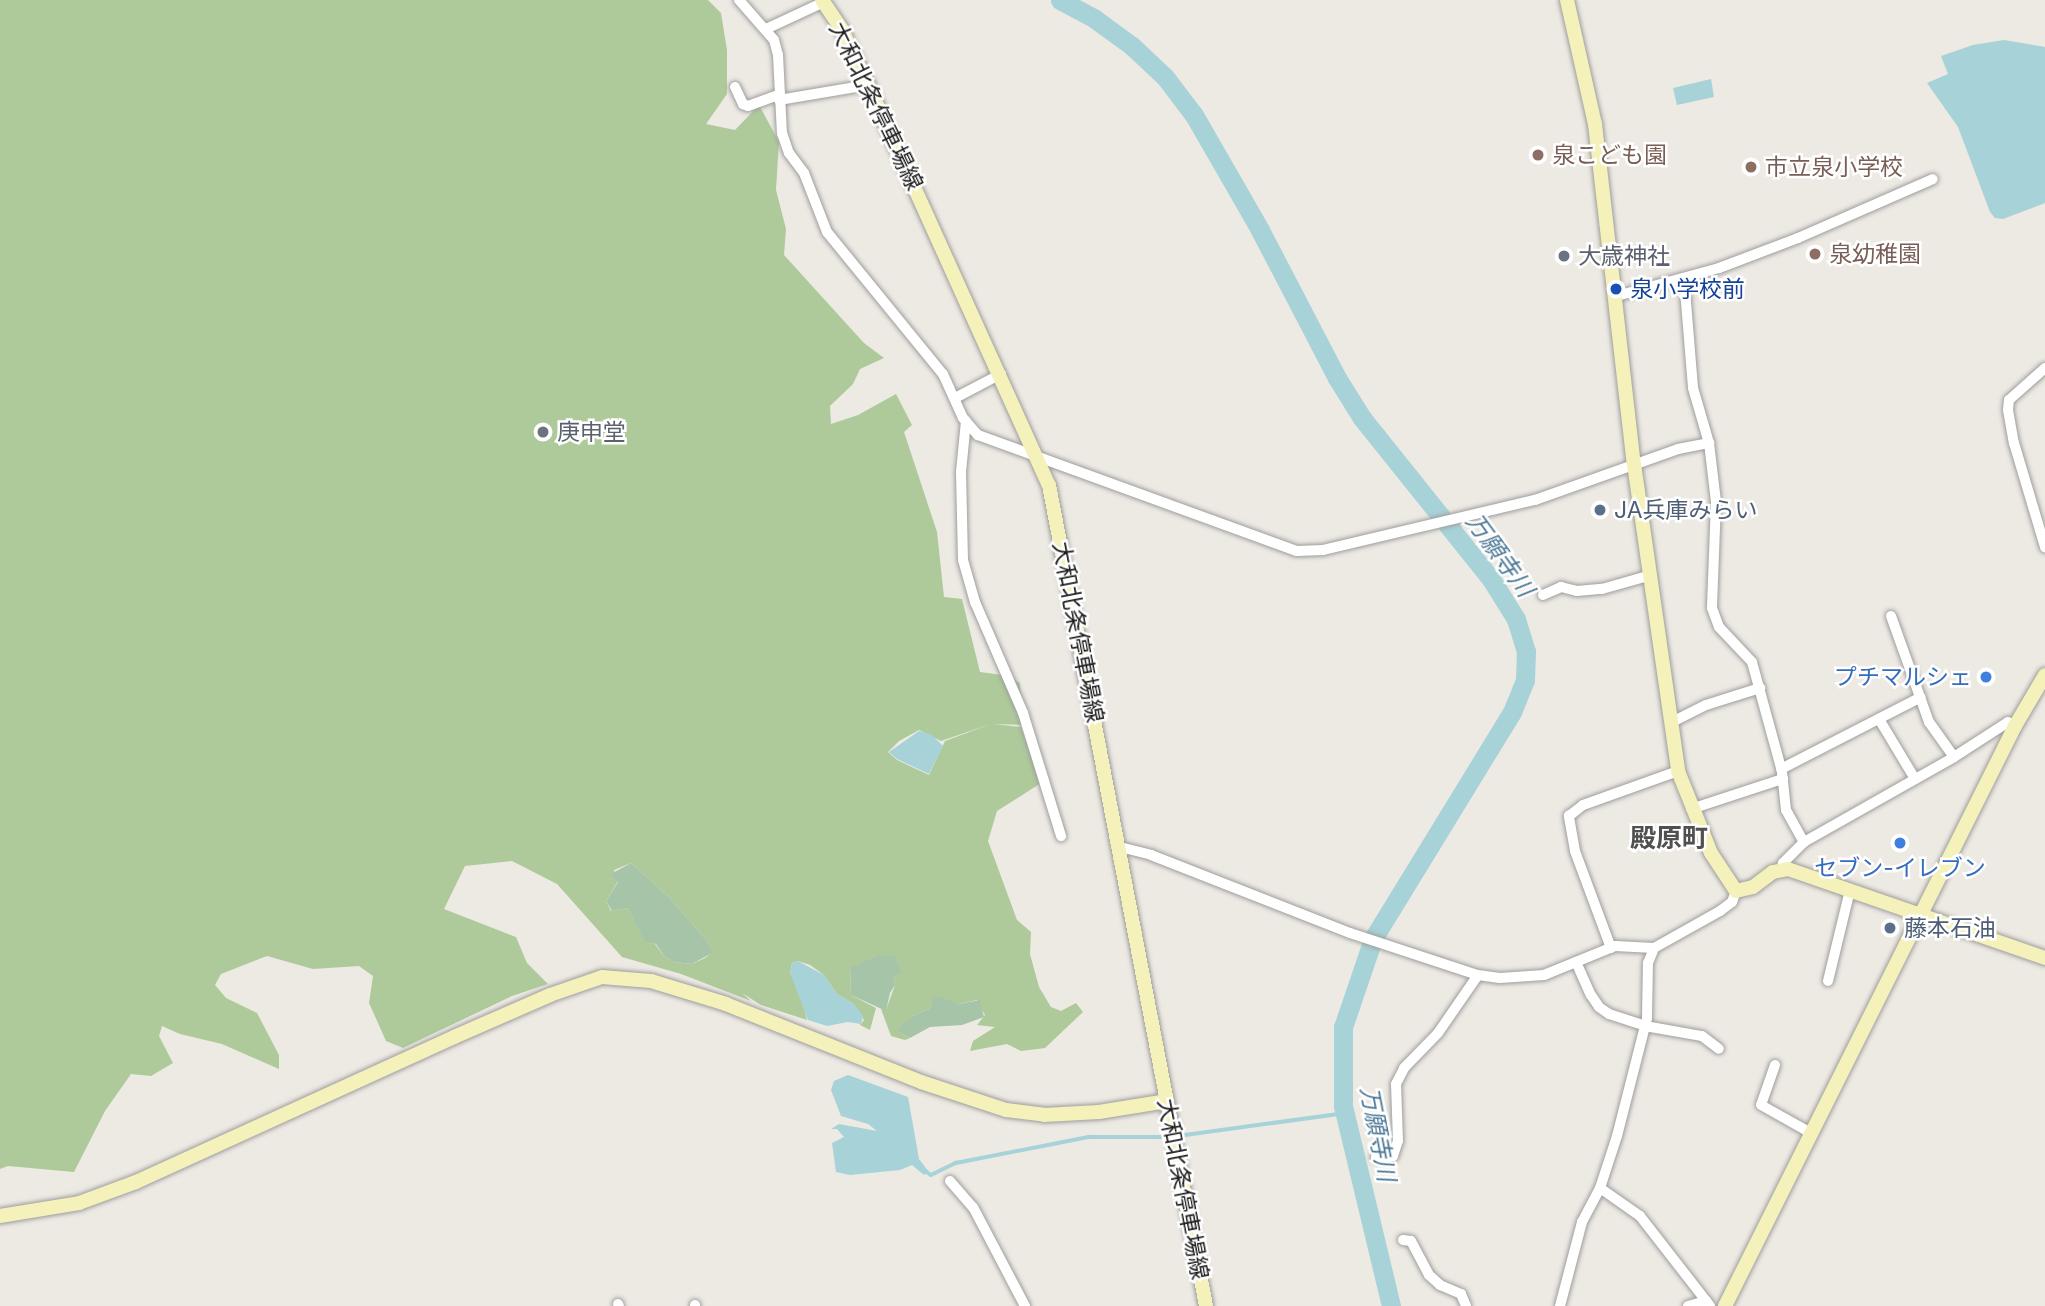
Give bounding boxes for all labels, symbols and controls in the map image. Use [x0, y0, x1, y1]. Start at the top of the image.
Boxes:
street label: 大和北条停車場線 [823, 17, 929, 195]
place label: 泉こども園 [1552, 141, 1667, 169]
marker: 泉こども園 [1530, 147, 1546, 163]
place label: 市立泉小学校 [1765, 153, 1903, 181]
marker: 市立泉小学校 [1743, 159, 1759, 175]
place label: 泉幼稚園 [1829, 240, 1921, 268]
place label: 大歳神社 [1578, 242, 1670, 270]
marker: 泉幼稚園 [1807, 246, 1823, 262]
marker: 大歳神社 [1556, 248, 1572, 264]
place label: 泉小学校前 [1630, 275, 1745, 303]
marker: 泉小学校前 [1608, 281, 1624, 297]
place label: 庚申堂 [557, 418, 626, 446]
marker: 庚申堂 [535, 424, 551, 440]
place label: JA兵庫みらい [1614, 496, 1758, 524]
marker: JA兵庫みらい [1592, 502, 1608, 518]
water label: 万願寺川 [1460, 508, 1540, 602]
street label: 大和北条停車場線 [1047, 539, 1109, 725]
place label: プチマルシェ [1834, 663, 1972, 691]
marker: プチマルシェ [1978, 669, 1994, 685]
district label: 殿原町 [1630, 822, 1708, 854]
marker: セブン-イレブン [1892, 835, 1908, 851]
place label: セブン-イレブン [1814, 854, 1986, 882]
place label: 藤本石油 [1904, 914, 1996, 942]
marker: 藤本石油 [1882, 920, 1898, 936]
water label: 万願寺川 [1355, 1084, 1401, 1184]
street label: 大和北条停車場線 [1152, 1096, 1214, 1282]

